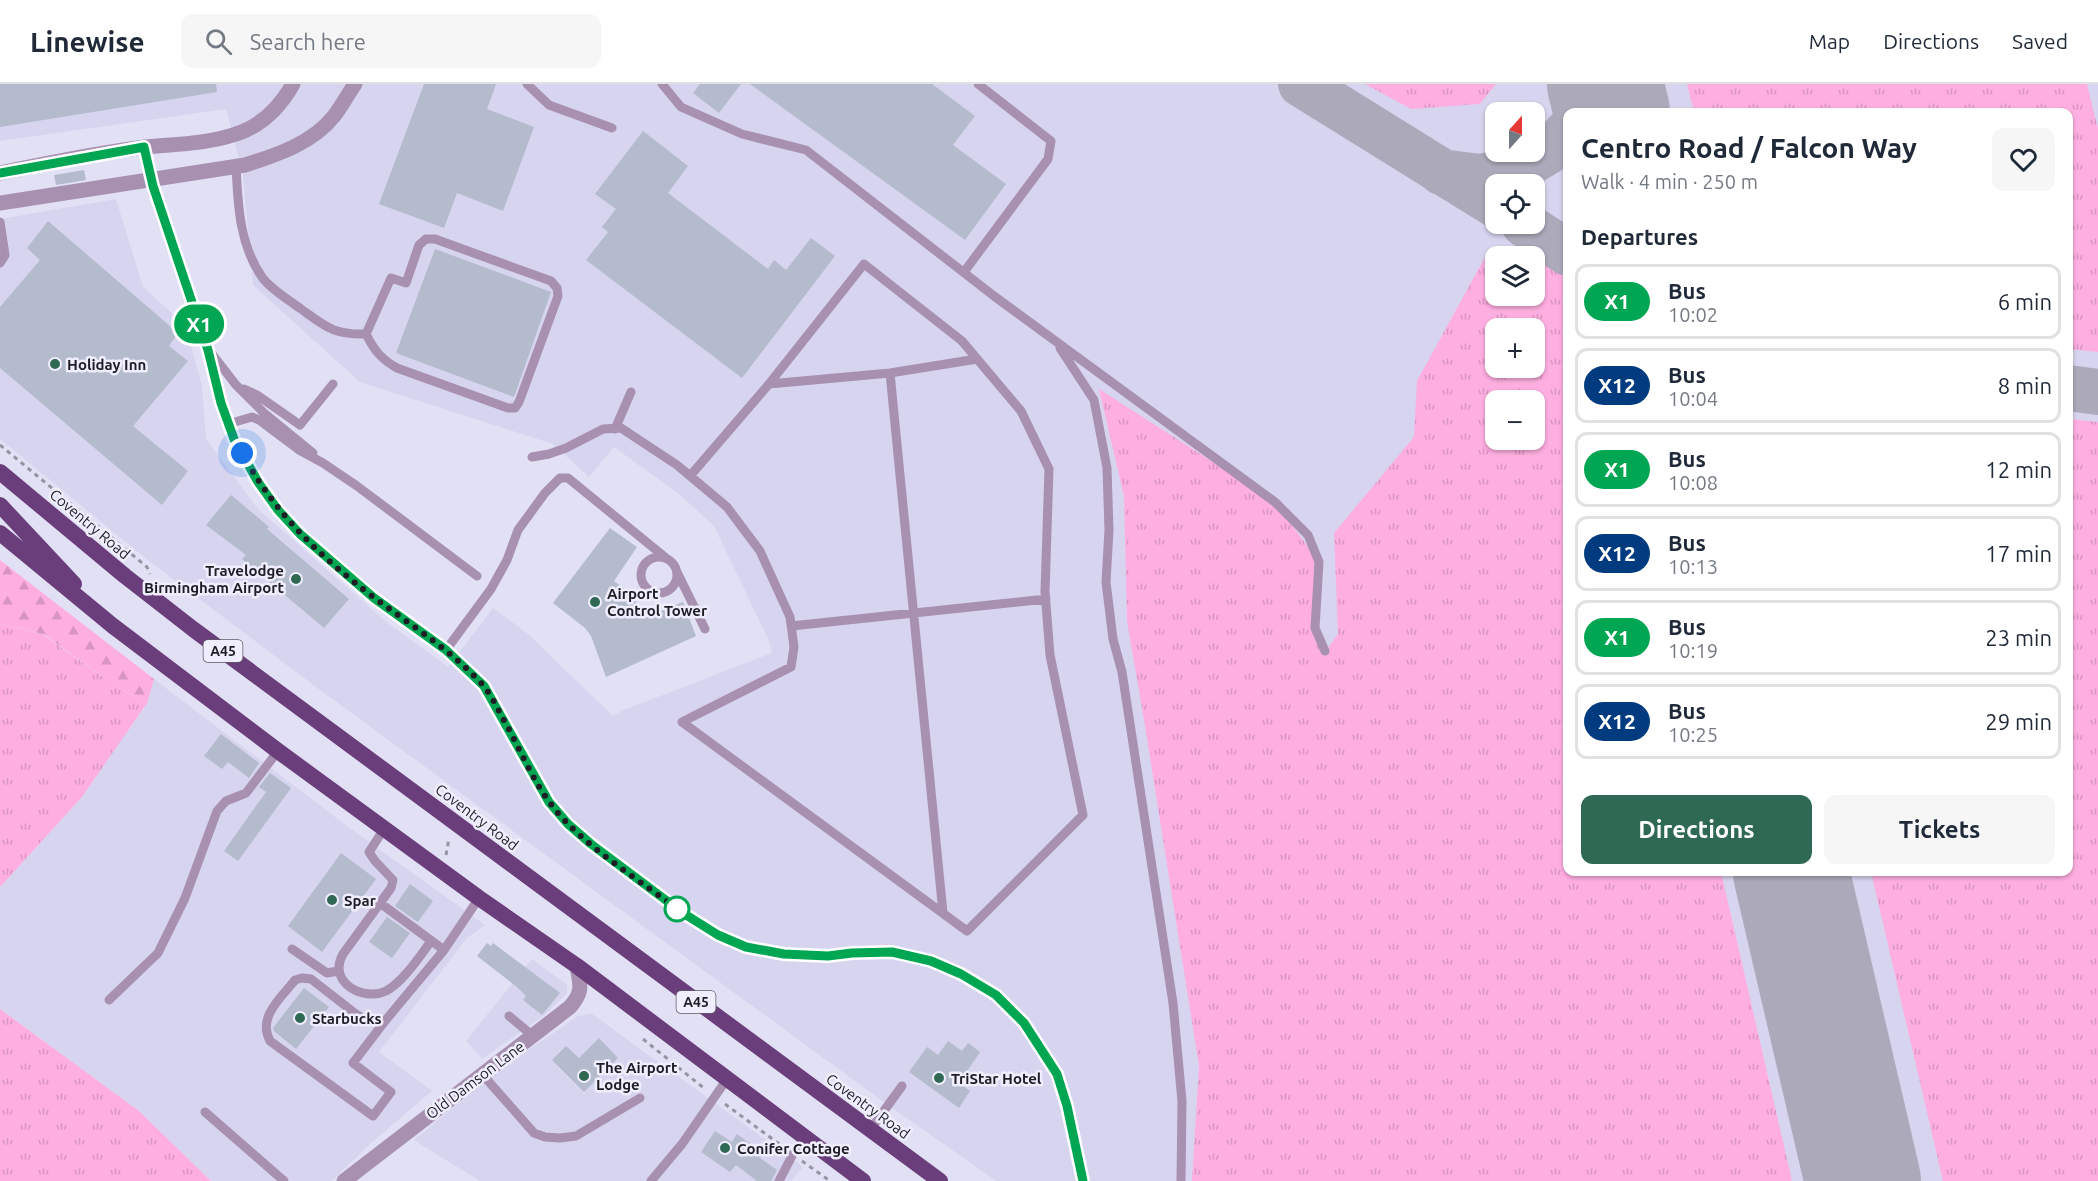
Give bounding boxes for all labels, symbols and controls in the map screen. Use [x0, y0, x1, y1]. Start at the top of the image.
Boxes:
search box [181, 14, 601, 68]
icon: search [202, 25, 235, 58]
text: Linewise [30, 26, 145, 57]
text: Search here [250, 29, 366, 54]
text: Map [1809, 29, 1850, 53]
text: Directions [1883, 29, 1979, 53]
text: Saved [2012, 29, 2068, 53]
north arrow [1485, 102, 1545, 162]
map controls [1485, 102, 1545, 450]
button: heart [1992, 128, 2055, 191]
text: Centro Road / Falcon Way [1581, 132, 1917, 163]
text: Walk · 4 min · 250 m [1581, 170, 1758, 193]
button: locate [1485, 174, 1545, 234]
text: Departures [1581, 224, 1698, 249]
button: layers [1485, 246, 1545, 306]
text: Bus [1668, 278, 1706, 303]
text: X1 [1604, 289, 1630, 313]
text: 6 min [1998, 289, 2052, 314]
text: 10:02 [1668, 303, 1718, 326]
line badge: X1 [172, 304, 226, 344]
text: X1 [186, 312, 212, 336]
button: + [1485, 318, 1545, 378]
place label: Holiday Inn [67, 356, 146, 373]
marker: Holiday Inn [48, 357, 62, 371]
text: Bus [1668, 362, 1706, 387]
text: X12 [1598, 373, 1636, 397]
text: 8 min [1998, 373, 2052, 398]
text: 10:04 [1668, 387, 1718, 410]
button: − [1485, 390, 1545, 450]
your location [227, 438, 257, 468]
text: Bus [1668, 446, 1706, 471]
text: X1 [1604, 457, 1630, 481]
text: 12 min [1985, 457, 2052, 482]
text: 10:08 [1668, 471, 1718, 494]
street label: Coventry Road [47, 486, 133, 562]
text: Bus [1668, 530, 1706, 555]
text: X12 [1598, 541, 1636, 565]
text: 17 min [1985, 541, 2052, 566]
text: 10:13 [1668, 555, 1718, 578]
place label: Travelodge Birmingham Airport [144, 562, 285, 596]
marker: Travelodge Birmingham Airport [289, 572, 303, 586]
place label: Airport Control Tower [607, 585, 708, 619]
marker: Airport Control Tower [588, 595, 602, 609]
text: Bus [1668, 614, 1706, 639]
text: X1 [1604, 625, 1630, 649]
text: 23 min [1985, 625, 2052, 650]
text: 10:19 [1668, 639, 1718, 662]
road number: A45 [204, 640, 242, 662]
text: Bus [1668, 698, 1706, 723]
text: X12 [1598, 709, 1636, 733]
text: 29 min [1985, 709, 2052, 734]
text: 10:25 [1668, 723, 1718, 746]
street label: Coventry Road [432, 780, 522, 854]
button: Directions [1581, 795, 1812, 864]
button: Tickets [1824, 795, 2055, 864]
place label: Spar [344, 892, 377, 909]
marker: Spar [325, 893, 339, 907]
unlabelled marker [664, 896, 690, 922]
road number: A45 [676, 991, 716, 1013]
place label: Starbucks [312, 1010, 382, 1027]
marker: Starbucks [293, 1011, 307, 1025]
street label: Old Damson Lane [423, 1038, 527, 1122]
place label: The Airport Lodge [596, 1059, 678, 1093]
marker: The Airport Lodge [577, 1069, 591, 1083]
street label: Coventry Road [823, 1070, 913, 1142]
place label: TriStar Hotel [951, 1070, 1042, 1087]
marker: TriStar Hotel [932, 1071, 946, 1085]
place label: Conifer Cottage [737, 1140, 850, 1157]
marker: Conifer Cottage [718, 1141, 732, 1155]

